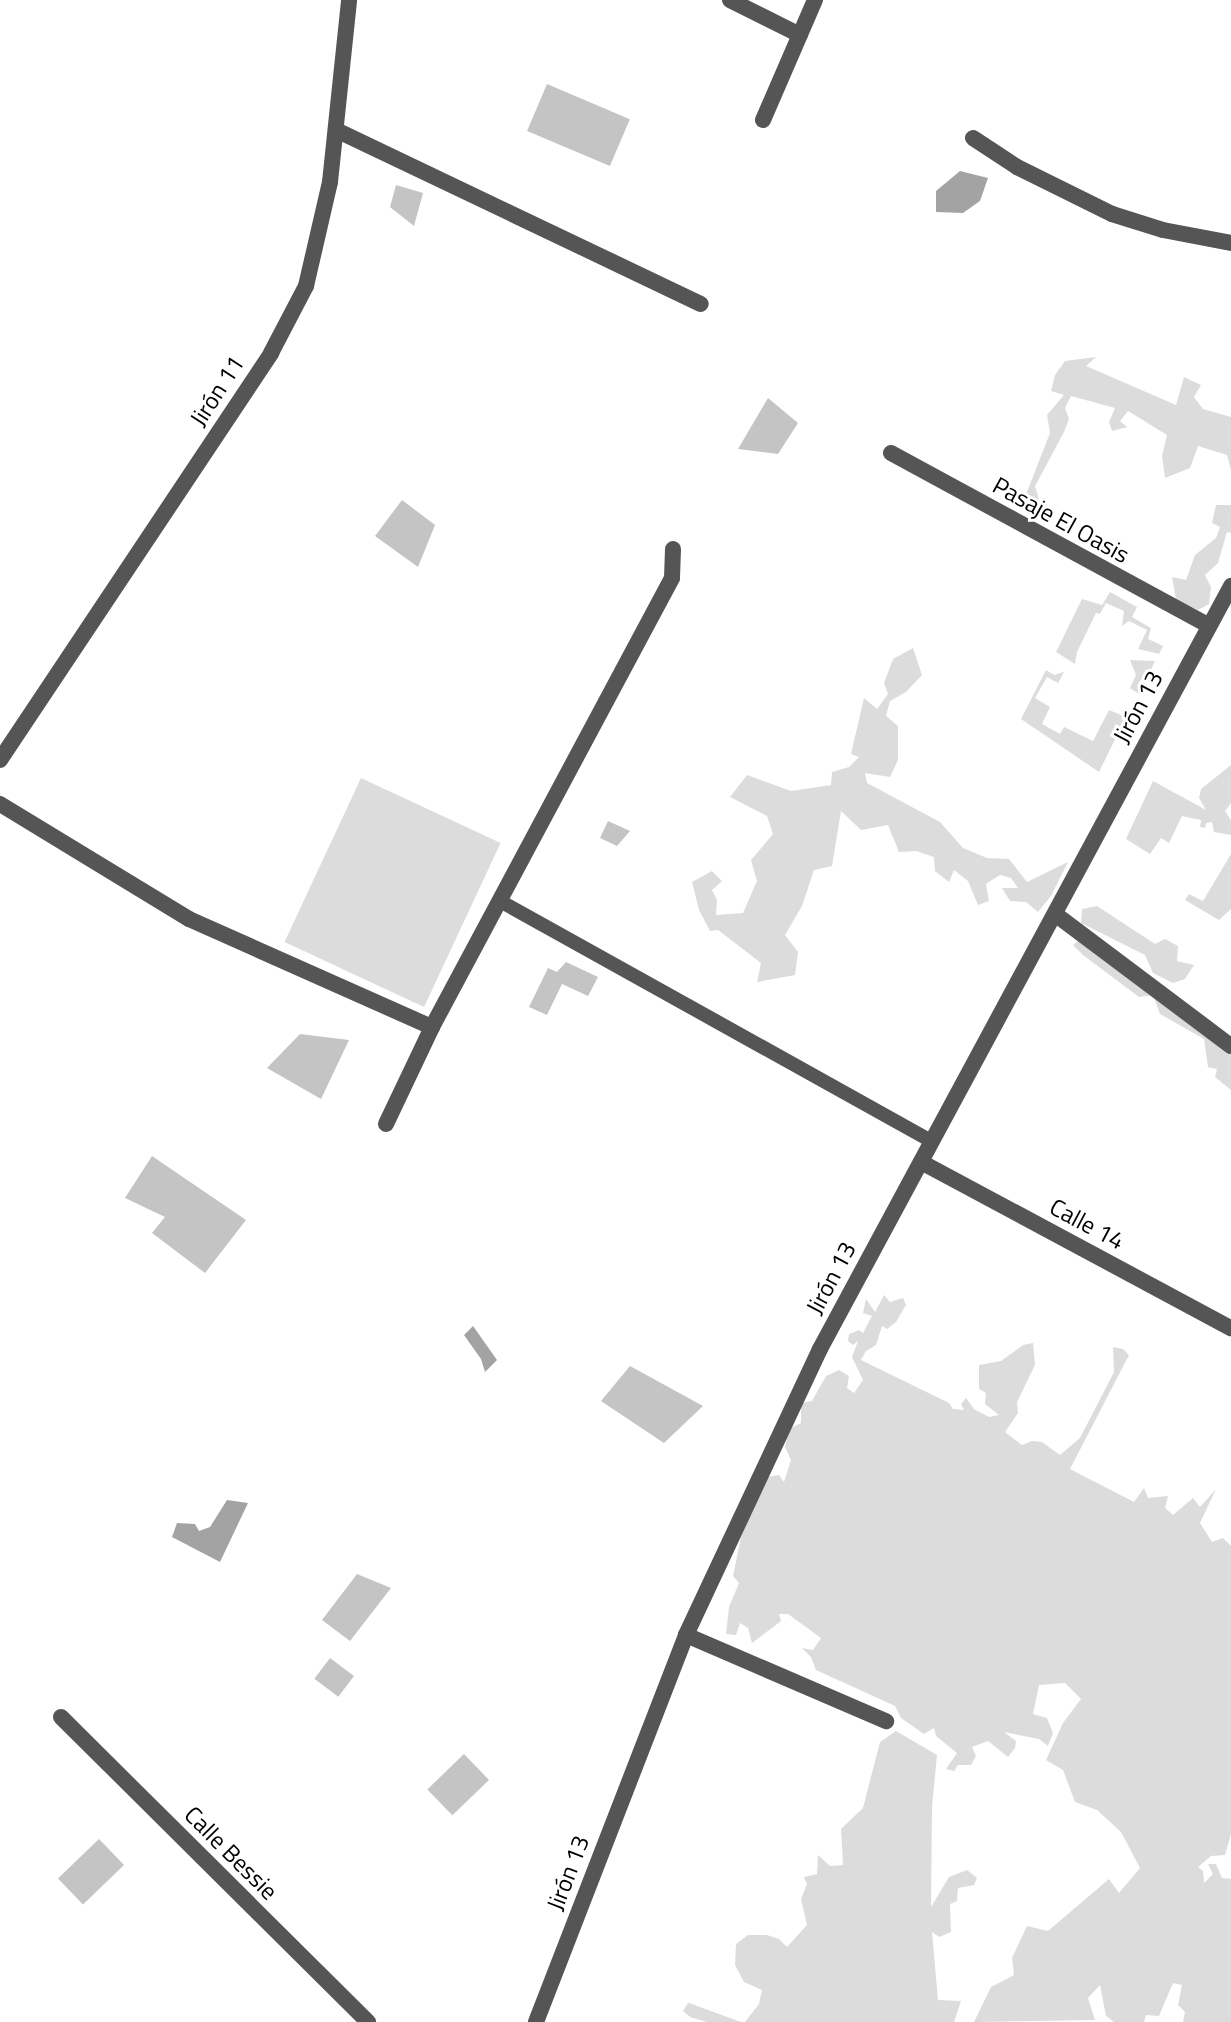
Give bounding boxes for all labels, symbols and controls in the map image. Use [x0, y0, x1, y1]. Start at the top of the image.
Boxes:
street label: Jirón 11 [184, 350, 250, 432]
street label: Pasaje El Oasis [988, 471, 1134, 569]
street label: Jirón 13 [1107, 666, 1169, 748]
street label: Calle 14 [1045, 1192, 1129, 1256]
street label: Jirón 13 [800, 1237, 862, 1319]
street label: Calle Bessie [178, 1800, 284, 1906]
street label: Jirón 13 [541, 1831, 595, 1915]

